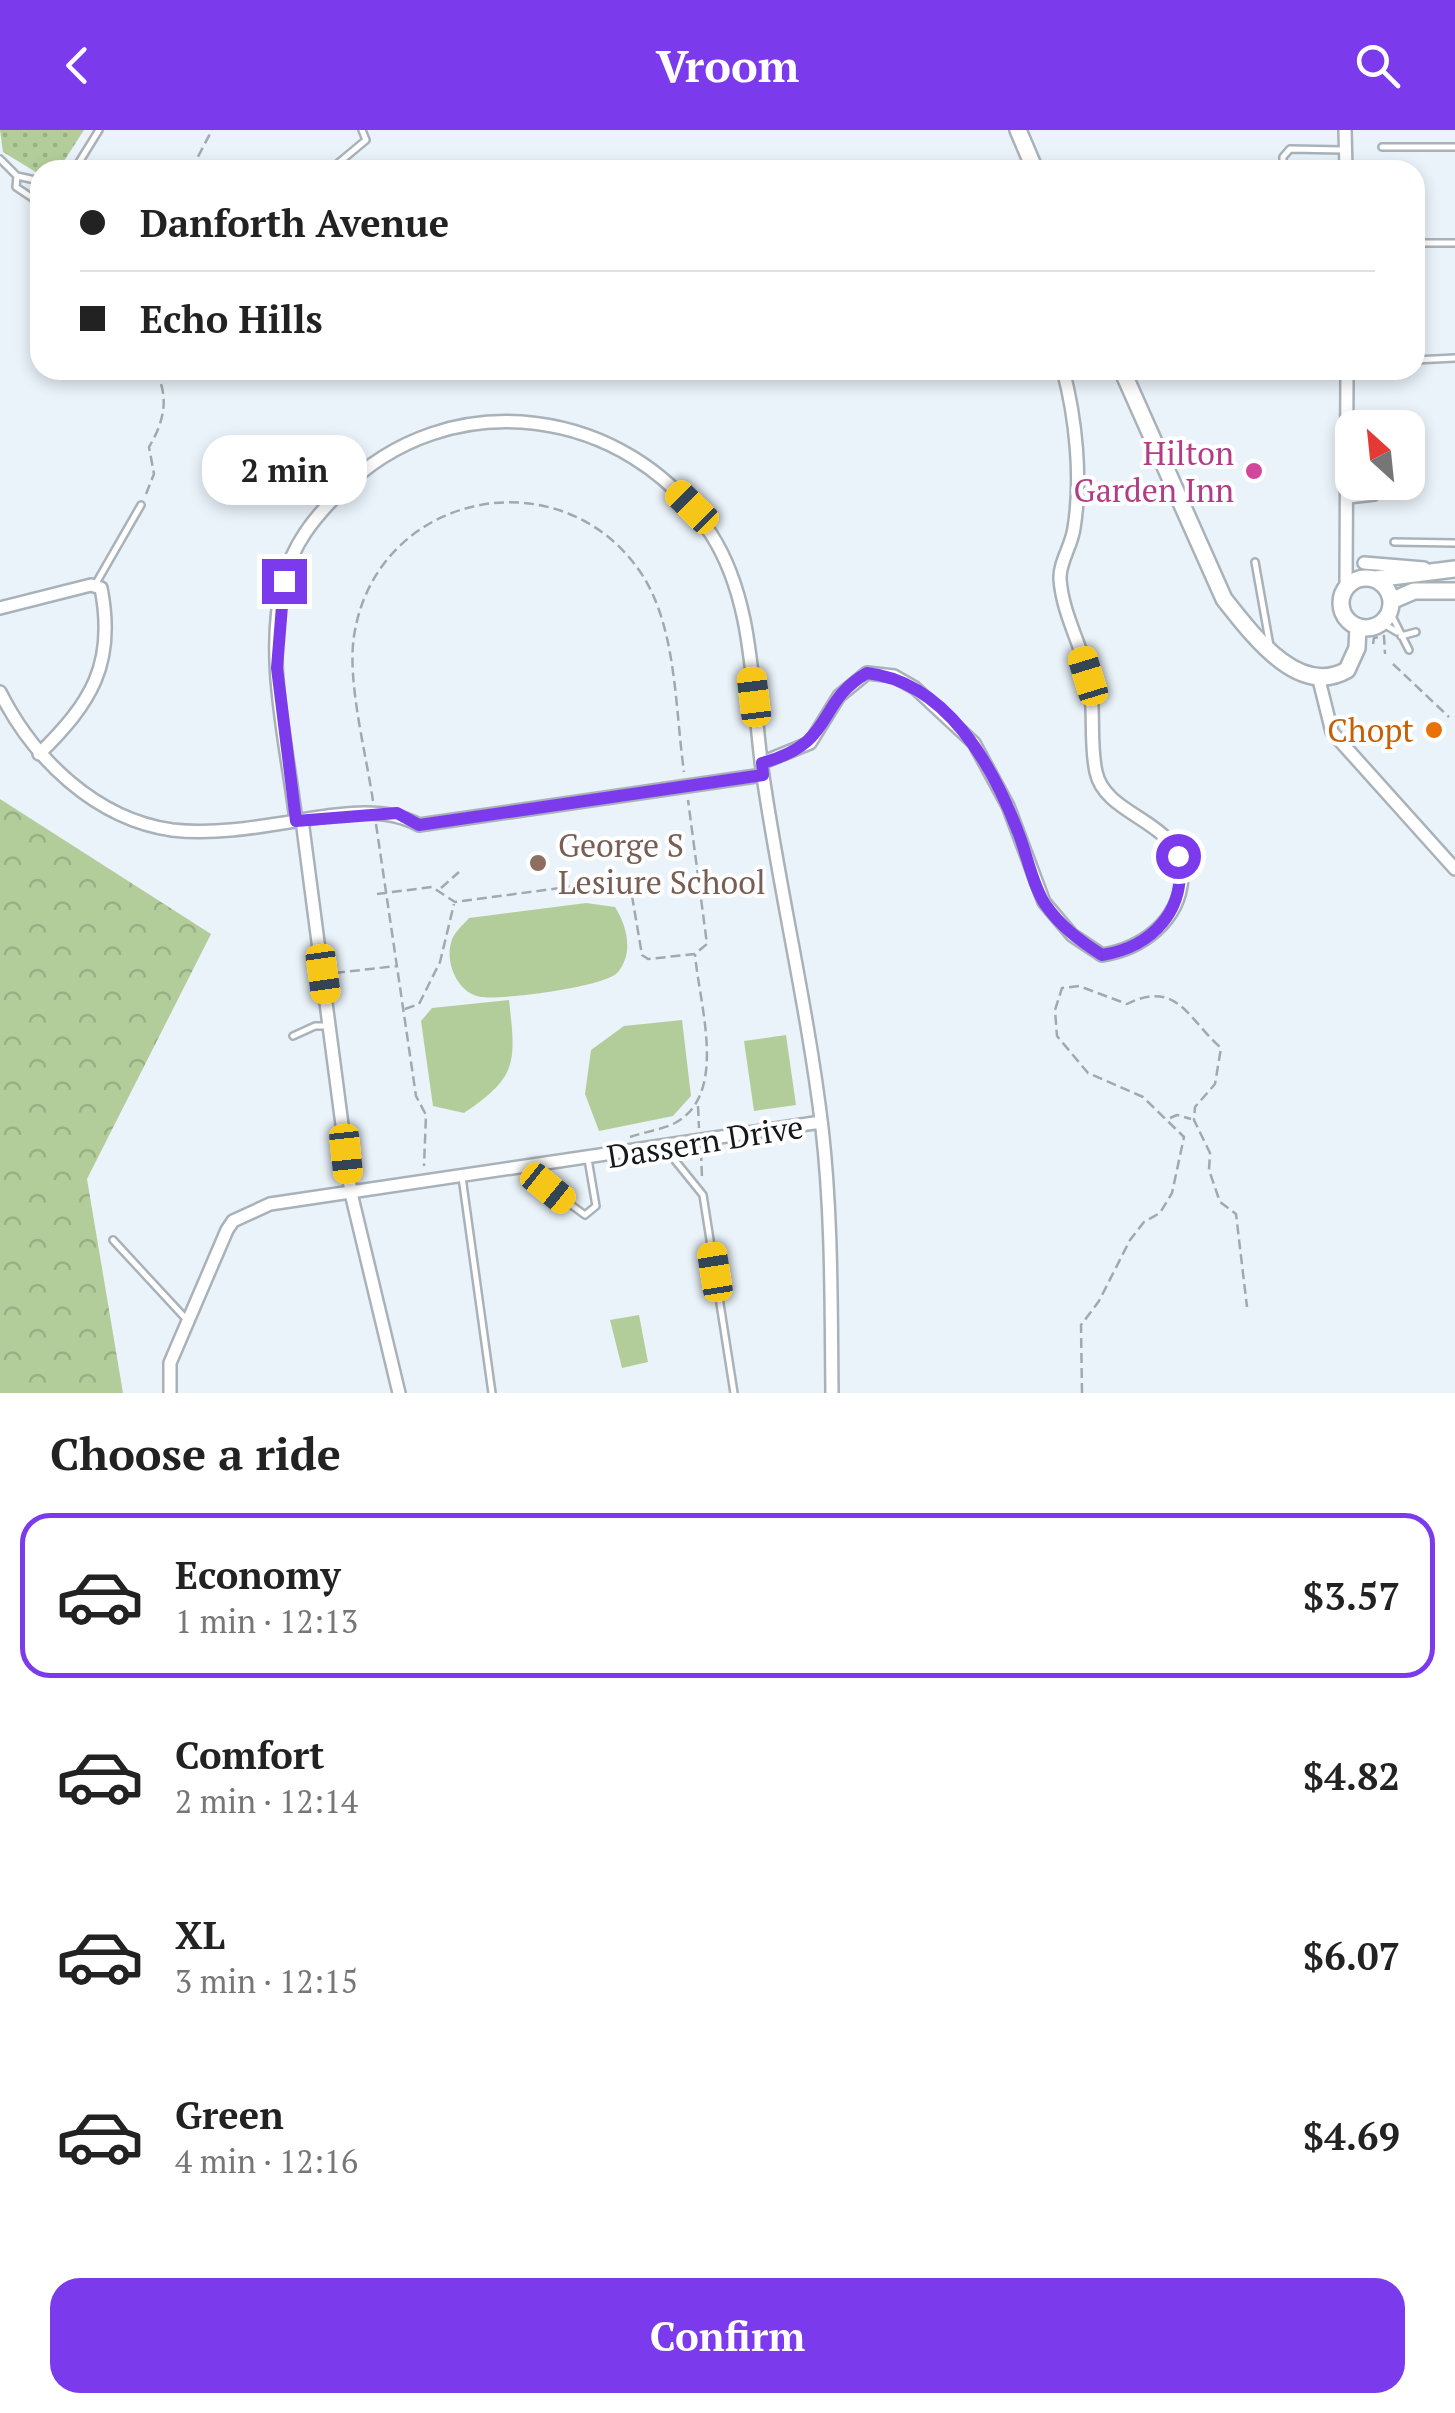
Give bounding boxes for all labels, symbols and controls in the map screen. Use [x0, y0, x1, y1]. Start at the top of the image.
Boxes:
text: Vroom [656, 35, 799, 95]
icon: back [50, 38, 105, 93]
icon: search [1350, 38, 1405, 93]
text: Danforth Avenue [140, 198, 449, 248]
text: Echo Hills [140, 294, 323, 344]
north arrow [1335, 410, 1425, 500]
map controls [1335, 410, 1425, 500]
place label: Hilton Garden Inn [1074, 432, 1234, 511]
callout: 2 min [202, 436, 366, 506]
text: 2 min [241, 449, 328, 491]
marker: Hilton Garden Inn [1243, 460, 1265, 482]
car [660, 475, 724, 539]
route end [262, 559, 307, 604]
car [1065, 643, 1111, 709]
car [735, 665, 773, 729]
place label: Chopt [1327, 709, 1414, 751]
marker: Chopt [1423, 719, 1445, 741]
place label: George S Lesiure School [558, 824, 766, 903]
route start [1156, 834, 1201, 879]
marker: George S Lesiure School [527, 852, 549, 874]
car [304, 942, 342, 1006]
street label: Dassern Drive [604, 1105, 806, 1177]
car [328, 1123, 364, 1185]
car [515, 1157, 581, 1219]
car [695, 1240, 735, 1304]
text: Choose a ride [50, 1423, 341, 1483]
text: Economy [175, 1550, 341, 1600]
icon: car [55, 1551, 145, 1641]
text: $3.57 [1303, 1571, 1400, 1621]
text: 1 min · 12:13 [175, 1600, 358, 1642]
text: Comfort [175, 1730, 324, 1780]
icon: car [55, 1731, 145, 1821]
text: $4.82 [1303, 1751, 1400, 1801]
text: 2 min · 12:14 [175, 1780, 358, 1822]
text: XL [175, 1910, 225, 1960]
icon: car [55, 1911, 145, 2001]
text: $6.07 [1303, 1931, 1400, 1981]
text: 3 min · 12:15 [175, 1960, 358, 2002]
text: Green [175, 2090, 284, 2140]
icon: car [55, 2091, 145, 2181]
text: $4.69 [1303, 2111, 1400, 2161]
text: 4 min · 12:16 [175, 2140, 358, 2182]
button: Confirm [50, 2278, 1405, 2393]

